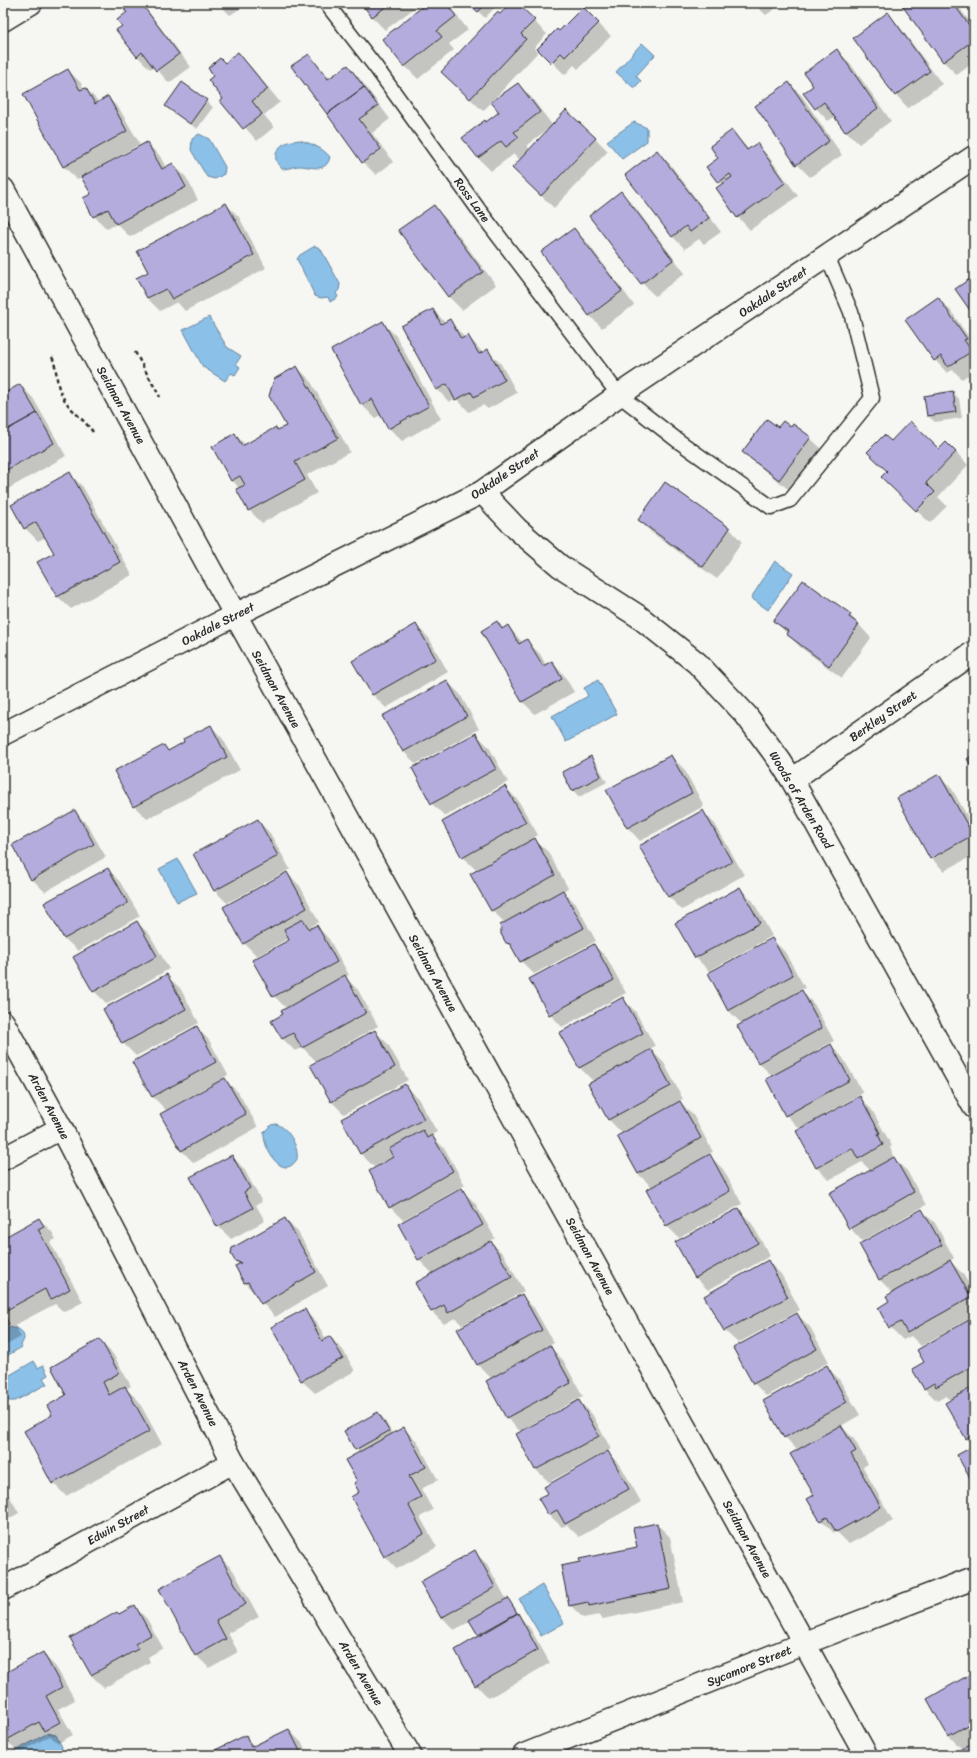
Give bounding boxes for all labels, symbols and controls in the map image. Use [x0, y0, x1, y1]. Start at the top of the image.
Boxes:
street label: Ross Lane [448, 173, 496, 227]
street label: Oakdale Street [734, 260, 813, 323]
street label: Seidman Avenue [90, 362, 152, 448]
street label: Oakdale Street [466, 442, 545, 505]
street label: Oakdale Street [177, 596, 260, 652]
street label: Seidman Avenue [245, 646, 307, 732]
street label: Berkley Street [844, 684, 922, 748]
street label: Woods of Arden Road [763, 747, 840, 855]
street label: Seidman Avenue [402, 930, 464, 1016]
street label: Arden Avenue [22, 1067, 76, 1144]
street label: Seidman Avenue [559, 1213, 621, 1299]
street label: Arden Avenue [171, 1354, 224, 1431]
street label: Seidman Avenue [716, 1496, 778, 1582]
street label: Edwin Street [83, 1498, 154, 1551]
street label: Arden Avenue [332, 1635, 389, 1710]
street label: Sycamore Street [703, 1639, 795, 1693]

